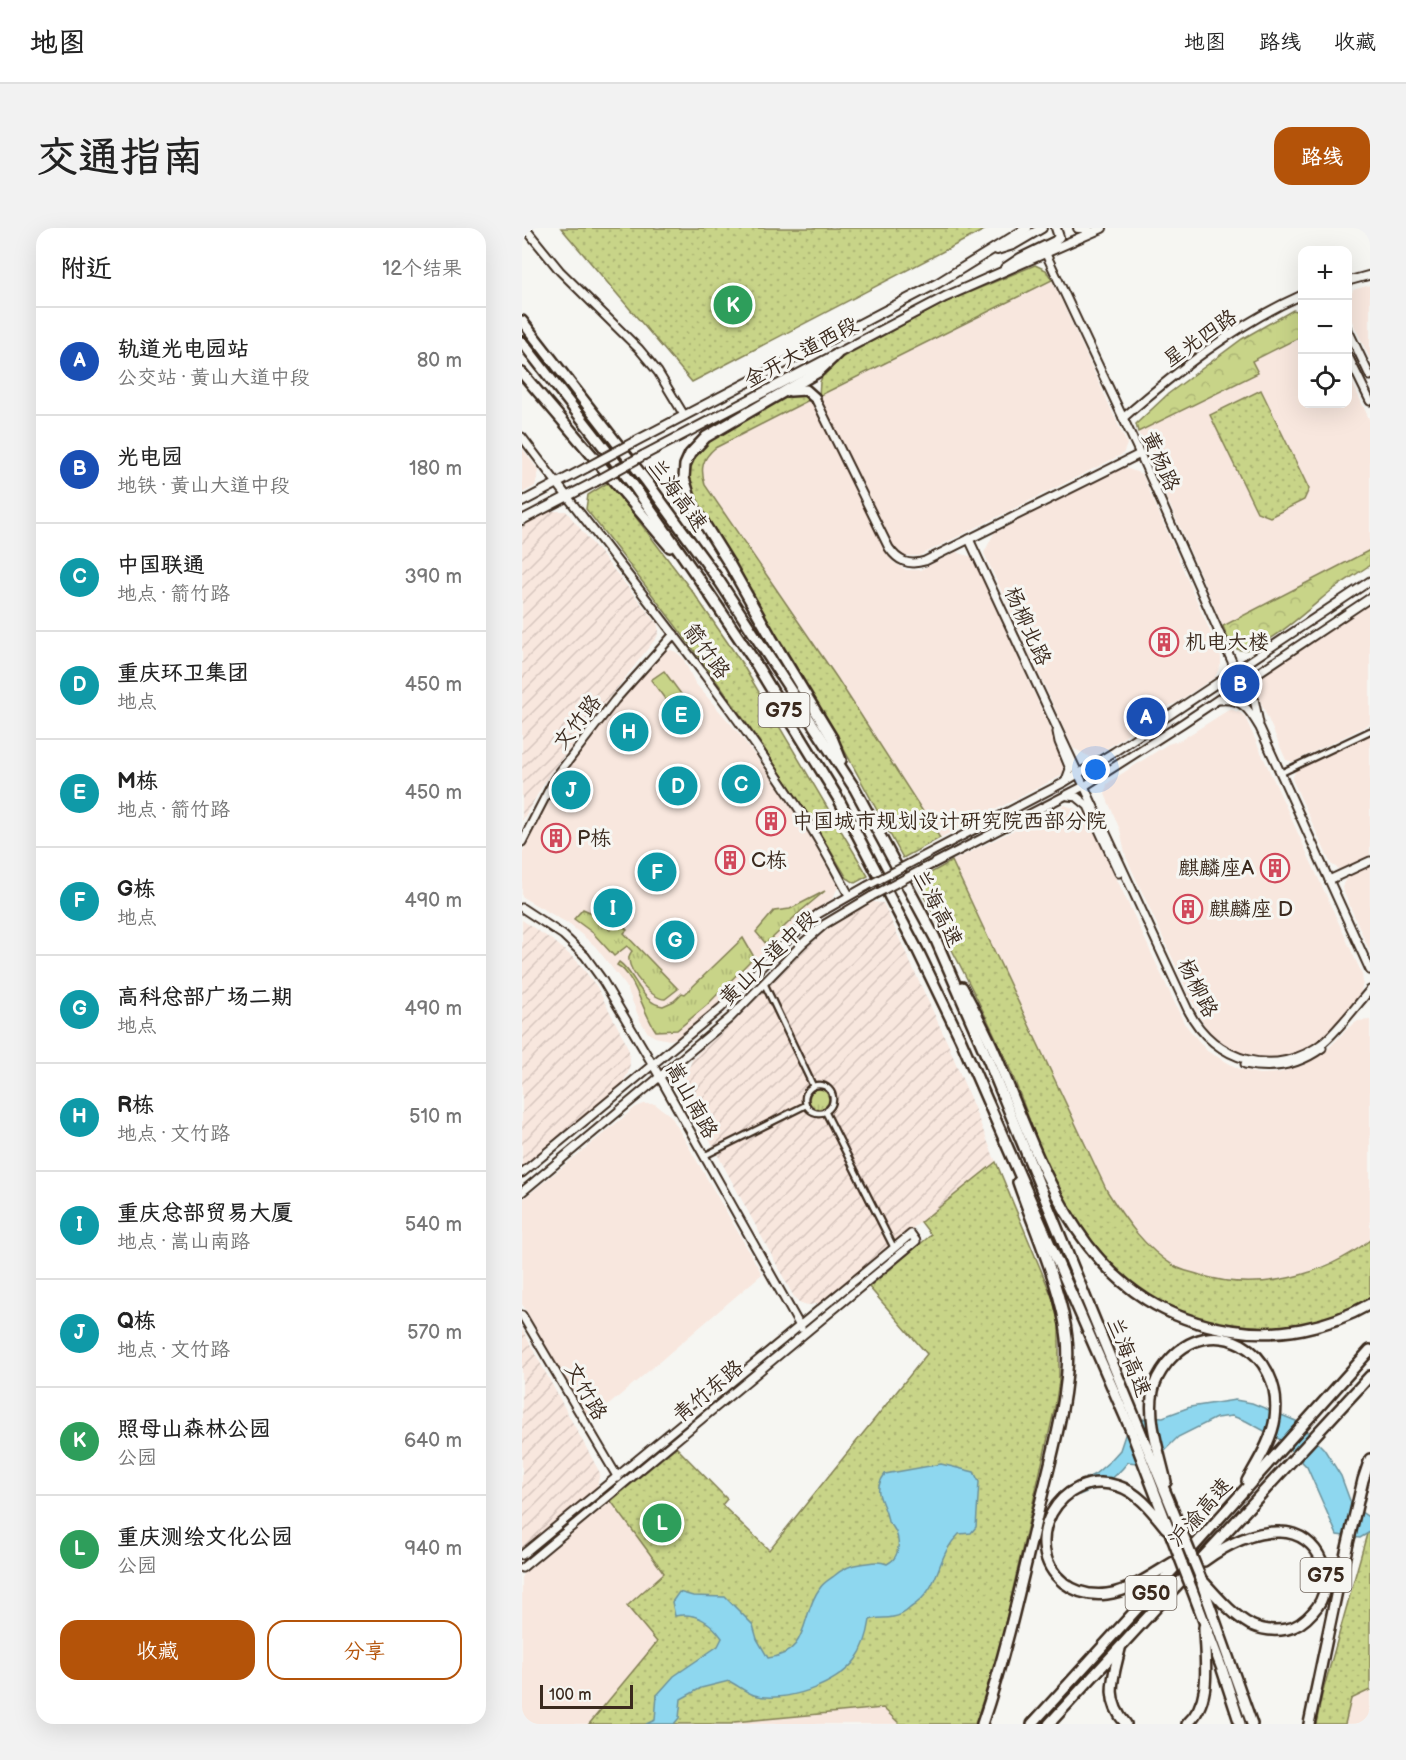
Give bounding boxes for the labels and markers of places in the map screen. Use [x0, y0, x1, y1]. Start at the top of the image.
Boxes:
pin: K [714, 282, 752, 328]
building icon: 机电大楼 [1148, 626, 1180, 658]
place label: 机电大楼 [1185, 630, 1269, 655]
pin: B [1220, 662, 1260, 706]
pin: E [662, 692, 700, 738]
pin: A [1126, 694, 1166, 740]
pin: H [610, 710, 648, 754]
pin: C [722, 762, 760, 806]
pin: D [658, 764, 698, 808]
pin: J [551, 768, 590, 812]
building icon: 中国城市规划设计研究院西部分院 [755, 805, 787, 837]
place label: 中国城市规划设计研究院西部分院 [792, 809, 1107, 834]
building icon: P栋 [540, 822, 572, 854]
place label: P栋 [577, 826, 611, 851]
building icon: C栋 [714, 844, 746, 876]
place label: C栋 [751, 848, 787, 873]
pin: F [638, 850, 676, 894]
building icon: 麒麟座A [1259, 852, 1291, 884]
place label: 麒麟座A [1178, 856, 1254, 881]
pin: I [594, 886, 632, 930]
building icon: 麒麟座 D [1172, 893, 1204, 925]
place label: 麒麟座 D [1209, 897, 1293, 922]
pin: G [656, 918, 694, 962]
pin: L [642, 1500, 682, 1546]

